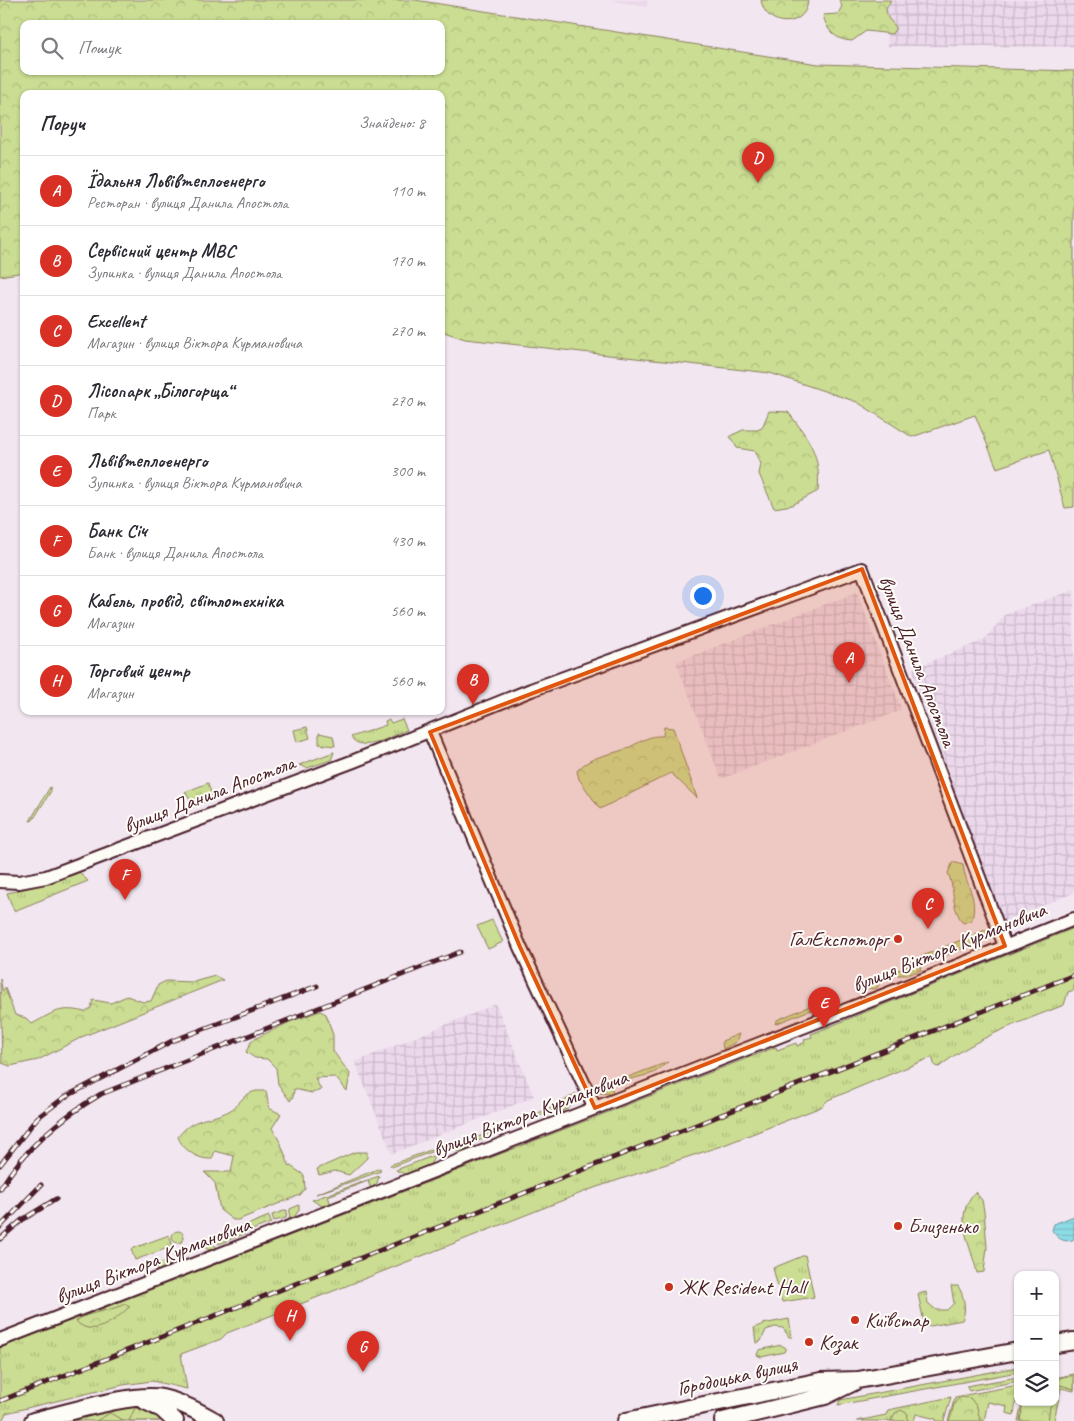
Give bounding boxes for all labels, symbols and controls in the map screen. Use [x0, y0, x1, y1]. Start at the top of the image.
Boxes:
search box [20, 20, 445, 75]
icon: search [38, 34, 66, 62]
text: Пошук [78, 36, 120, 60]
text: Поруч [40, 110, 85, 136]
text: Знайдено: 8 [359, 113, 425, 133]
pin: D [742, 142, 774, 183]
text: Їдальня Львівтеплоенерго [87, 169, 264, 193]
text: A [52, 181, 60, 201]
text: 110 m [391, 181, 425, 201]
text: Ресторан · вулиця Данила Апостола [87, 193, 288, 213]
text: Сервісний центр МВС [87, 239, 235, 263]
text: B [52, 251, 60, 271]
text: 170 m [391, 251, 425, 271]
text: Зупинка · вулиця Данила Апостола [87, 263, 282, 283]
text: Excellent [87, 309, 145, 333]
text: C [52, 321, 60, 341]
text: 270 m [391, 321, 425, 341]
text: Магазин · вулиця Віктора Курмановича [87, 333, 302, 353]
text: Лісопарк „Білогорща“ [87, 379, 232, 403]
text: D [51, 391, 61, 411]
text: 270 m [391, 391, 425, 411]
text: Парк [87, 403, 116, 423]
text: Львівтеплоенерго [87, 449, 208, 473]
text: E [52, 461, 60, 481]
text: 300 m [391, 461, 425, 481]
text: Зупинка · вулиця Віктора Курмановича [87, 473, 301, 493]
text: Банк Січ [87, 519, 147, 543]
text: F [52, 531, 60, 551]
text: 430 m [391, 531, 425, 551]
text: Банк · вулиця Данила Апостола [87, 543, 263, 563]
street label: вулиця Данила Апостола [873, 572, 963, 752]
your location [690, 583, 716, 609]
text: Кабель, провід, світлотехніка [87, 589, 283, 613]
text: G [52, 601, 60, 621]
text: 560 m [391, 601, 425, 621]
text: Магазин [87, 613, 134, 633]
pin: A [833, 642, 865, 683]
text: Торговий центр [87, 659, 189, 683]
pin: B [457, 664, 489, 705]
text: H [51, 671, 61, 691]
text: 560 m [391, 671, 425, 691]
text: Магазин [87, 683, 134, 703]
street label: вулиця Данила Апостола [120, 749, 300, 839]
pin: F [109, 859, 141, 900]
pin: C [912, 888, 944, 929]
street label: вулиця Віктора Курмановича [848, 895, 1052, 998]
place label: ГалЕкспоторг [789, 926, 891, 952]
marker: ГалЕкспоторг [892, 933, 904, 945]
pin: E [808, 987, 840, 1028]
street label: вулиця Віктора Курмановича [429, 1063, 633, 1162]
street label: вулиця Віктора Курмановича [52, 1210, 256, 1309]
place label: Близенько [908, 1213, 979, 1239]
marker: Близенько [892, 1220, 904, 1232]
map controls [1014, 1271, 1059, 1406]
button: + [1014, 1271, 1059, 1316]
place label: ЖК Resident Hall [679, 1274, 809, 1300]
marker: ЖК Resident Hall [663, 1281, 675, 1293]
pin: H [274, 1300, 306, 1341]
place label: Київстар [865, 1307, 930, 1333]
marker: Київстар [849, 1314, 861, 1326]
button: − [1014, 1316, 1059, 1361]
place label: Козак [819, 1329, 860, 1356]
pin: G [347, 1331, 379, 1372]
marker: Козак [803, 1336, 815, 1348]
street label: Городоцька вулиця [675, 1350, 801, 1401]
button: layers [1014, 1361, 1059, 1406]

